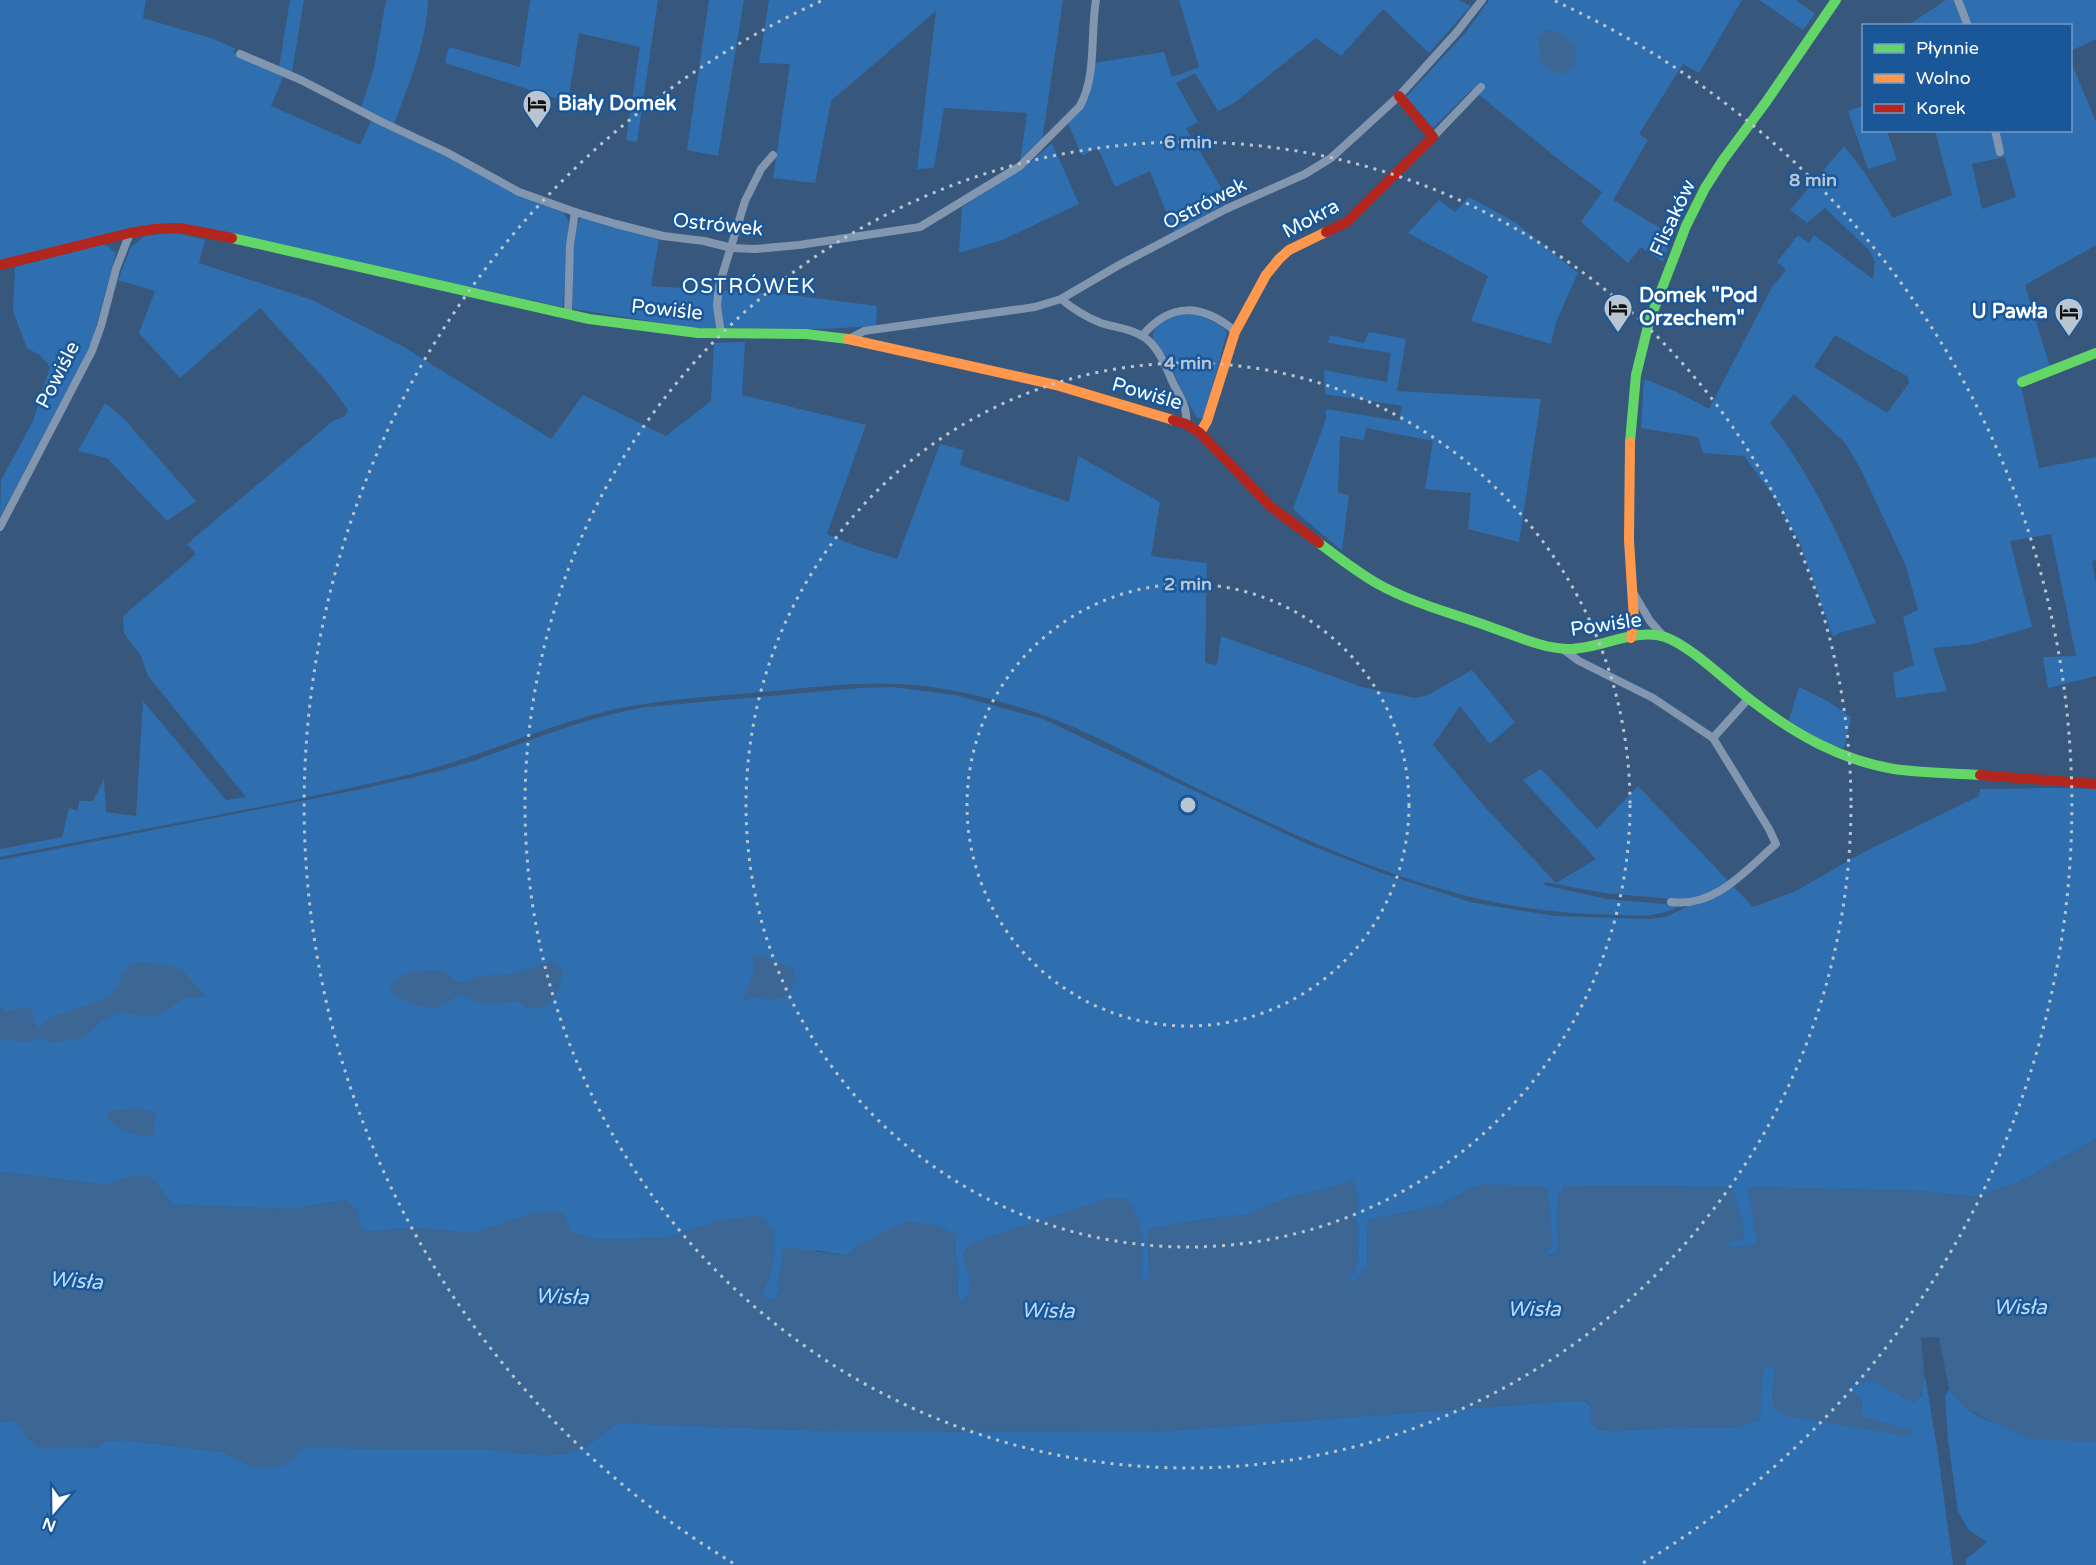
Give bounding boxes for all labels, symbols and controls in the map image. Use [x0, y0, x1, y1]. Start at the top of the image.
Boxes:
legend [1862, 24, 2072, 132]
text: Płynnie [1916, 37, 1979, 59]
text: Wolno [1916, 67, 1971, 89]
hotel icon: Biały Domek [521, 88, 553, 130]
place label: Biały Domek [558, 92, 677, 116]
text: Korek [1916, 97, 1966, 119]
text: 6 min [1164, 131, 1212, 153]
text: 8 min [1789, 169, 1837, 191]
street label: Ostrówek [1159, 173, 1251, 235]
street label: Flisaków [1645, 176, 1701, 260]
street label: Mokra [1278, 194, 1344, 244]
street label: Ostrówek [672, 208, 764, 242]
district label: OSTRÓWEK [682, 274, 816, 299]
place label: Domek "Pod Orzechem" [1639, 284, 1758, 331]
hotel icon: Domek "Pod Orzechem" [1602, 292, 1634, 334]
street label: Powiśle [630, 294, 704, 326]
hotel icon: U Pawła [2053, 296, 2085, 338]
place label: U Pawła [1971, 300, 2048, 324]
street label: Powiśle [31, 338, 85, 412]
text: 4 min [1164, 352, 1212, 374]
street label: Powiśle [1109, 373, 1185, 415]
text: 2 min [1164, 573, 1212, 595]
street label: Powiśle [1569, 608, 1643, 642]
centre of rings [1178, 795, 1198, 815]
water label: Wisła [48, 1267, 105, 1295]
water label: Wisła [535, 1284, 590, 1310]
water label: Wisła [1993, 1295, 2048, 1320]
water label: Wisła [1507, 1297, 1562, 1322]
water label: Wisła [1021, 1298, 1076, 1324]
north arrow [24, 1481, 84, 1541]
text: N [40, 1513, 59, 1536]

